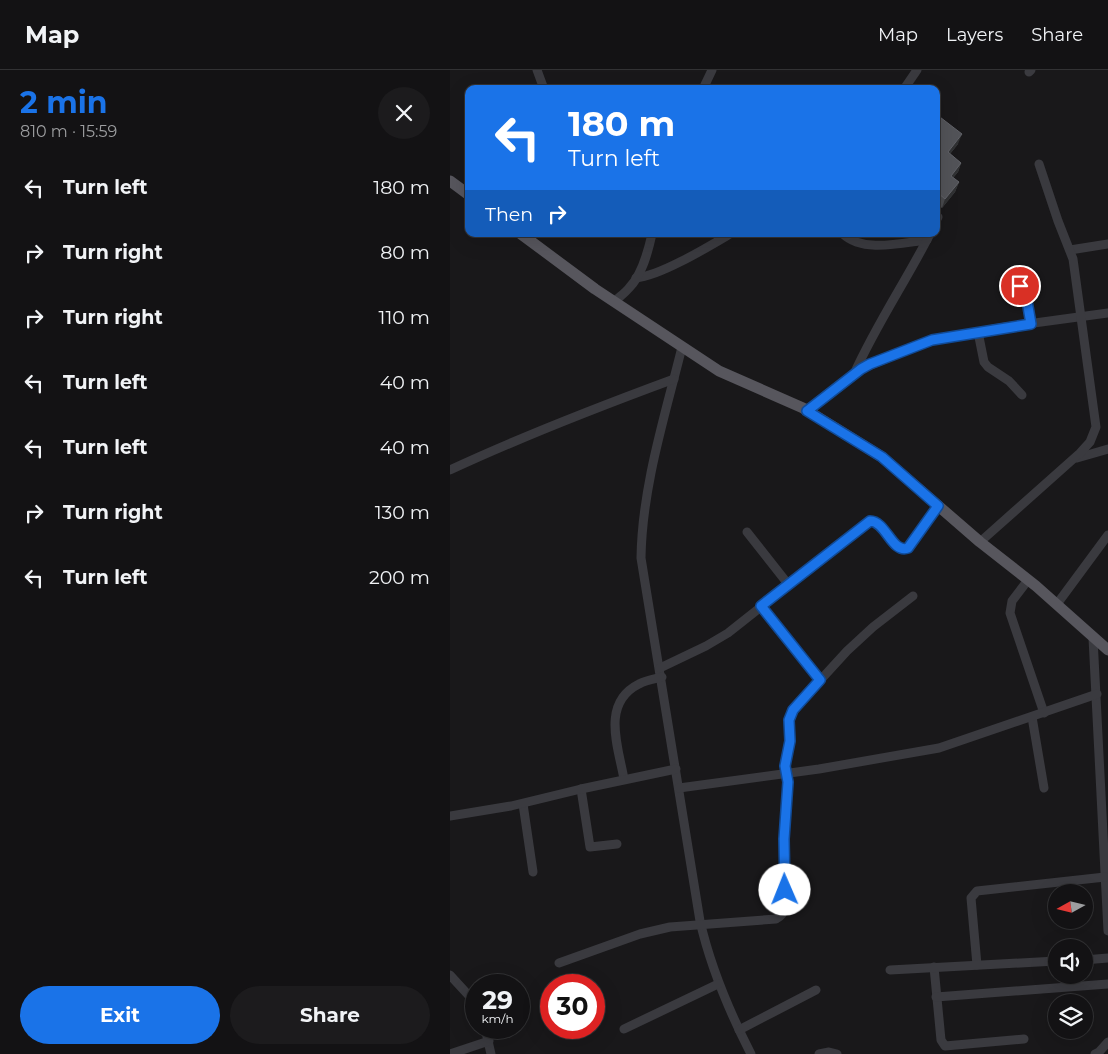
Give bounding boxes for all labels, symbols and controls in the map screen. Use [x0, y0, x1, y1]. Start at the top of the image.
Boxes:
text: Map [25, 20, 79, 49]
text: Map [878, 24, 918, 46]
text: Layers [946, 24, 1003, 46]
text: Share [1031, 24, 1083, 46]
text: 2 min [20, 84, 107, 121]
button: close [378, 87, 430, 139]
text: 180 m [568, 102, 675, 145]
icon: left [485, 105, 550, 170]
text: 810 m · 15:59 [20, 122, 117, 141]
text: Turn left [568, 145, 660, 172]
icon: left [20, 174, 48, 202]
text: Turn left [63, 176, 148, 199]
text: 180 m [373, 176, 430, 199]
icon: right [543, 200, 571, 228]
text: Then [485, 203, 533, 226]
icon: right [20, 239, 48, 267]
text: Turn right [63, 241, 163, 264]
text: 80 m [380, 241, 430, 264]
pin [999, 265, 1041, 307]
icon: arrive [1006, 272, 1034, 300]
icon: right [20, 304, 48, 332]
text: Turn right [63, 306, 163, 329]
text: 110 m [379, 306, 430, 329]
icon: left [20, 369, 48, 397]
text: Turn left [63, 371, 148, 394]
text: 40 m [380, 371, 430, 394]
icon: left [20, 434, 48, 462]
text: Turn left [63, 436, 148, 459]
text: 40 m [380, 436, 430, 459]
icon: right [20, 499, 48, 527]
text: Turn right [63, 501, 163, 524]
text: 130 m [375, 501, 430, 524]
icon: left [20, 564, 48, 592]
text: Turn left [63, 566, 148, 589]
text: 200 m [369, 566, 430, 589]
position arrow [758, 863, 810, 915]
north arrow [1048, 884, 1092, 929]
map controls [1048, 884, 1093, 1039]
button: sound [1048, 939, 1093, 984]
speed limit sign: 30 [540, 974, 605, 1039]
text: 29 [482, 985, 513, 1015]
button: Exit [20, 986, 220, 1044]
button: Share [230, 986, 430, 1044]
button: layers [1048, 994, 1093, 1039]
text: km/h [481, 1011, 514, 1026]

